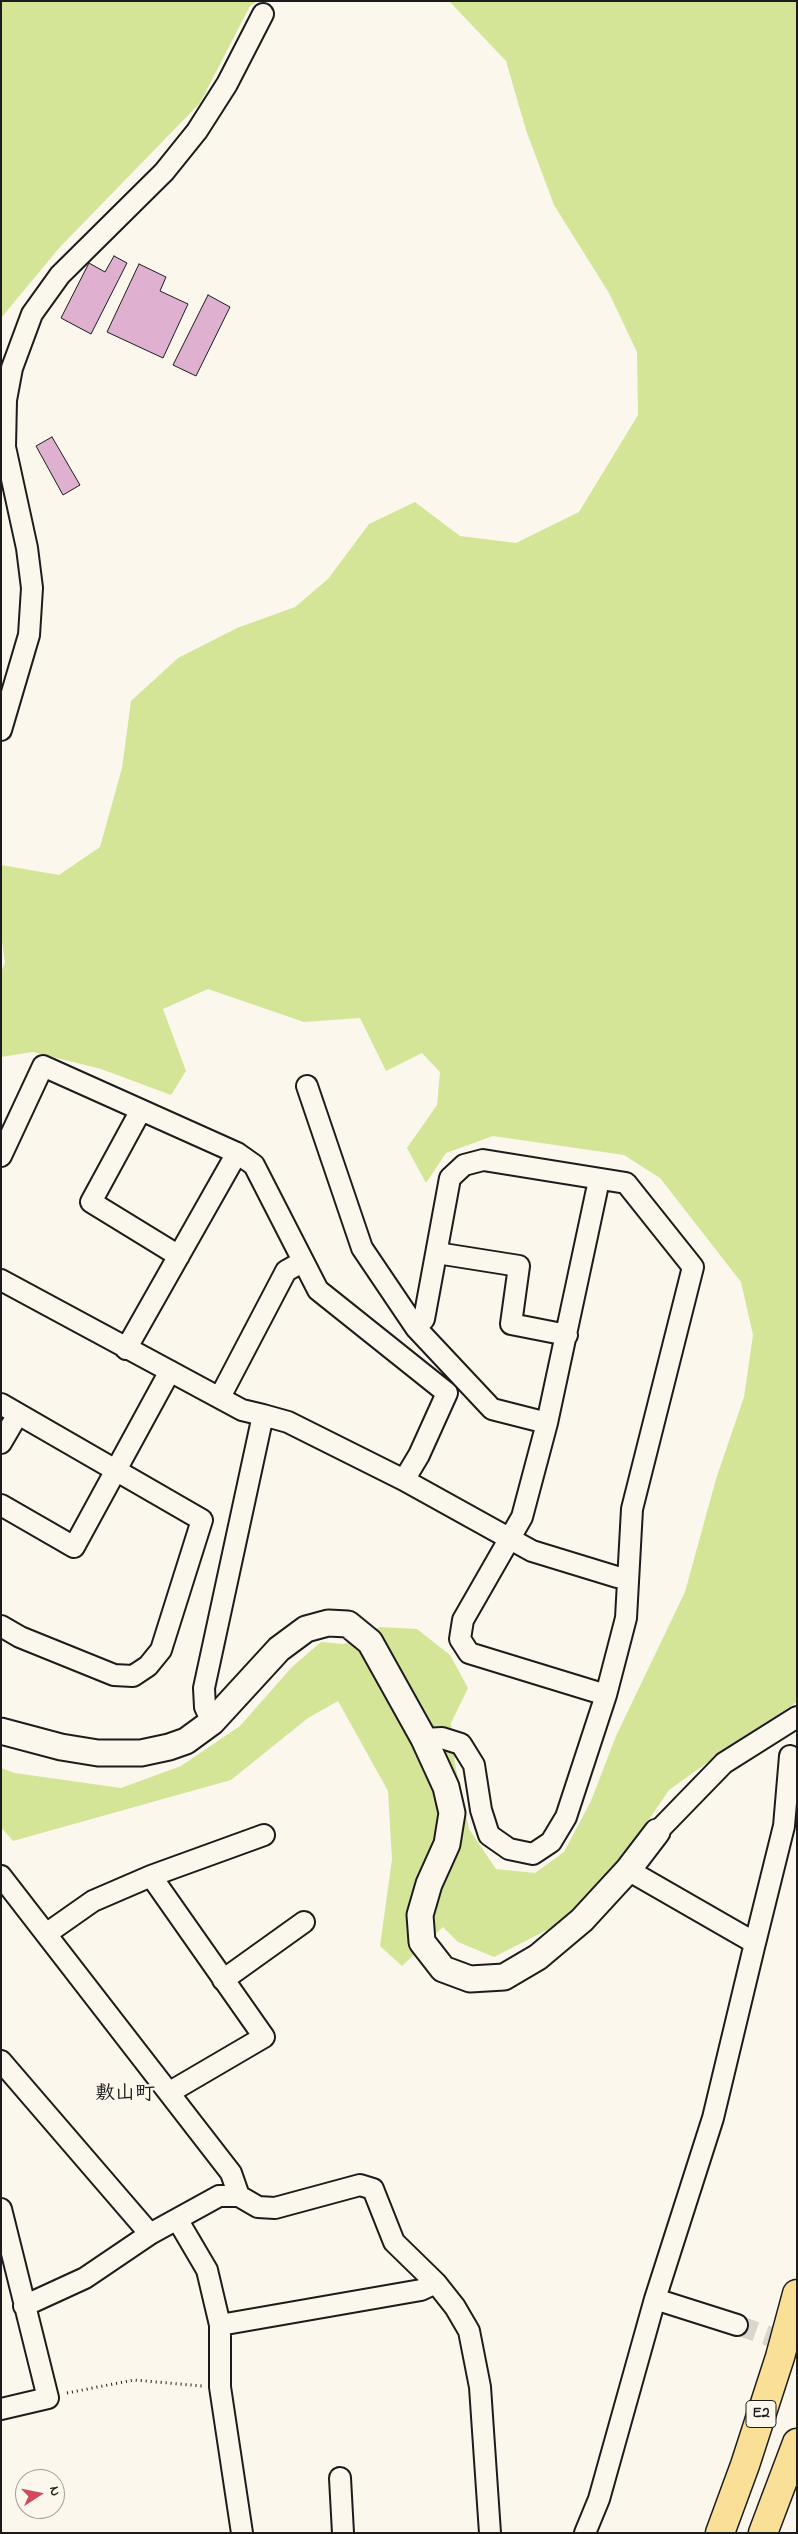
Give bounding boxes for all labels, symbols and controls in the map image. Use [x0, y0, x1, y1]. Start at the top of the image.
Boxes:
district label: 敷山町 [95, 2084, 155, 2108]
road number: E2 [746, 2400, 776, 2428]
north arrow [15, 2469, 65, 2519]
text: N [43, 2485, 65, 2498]

